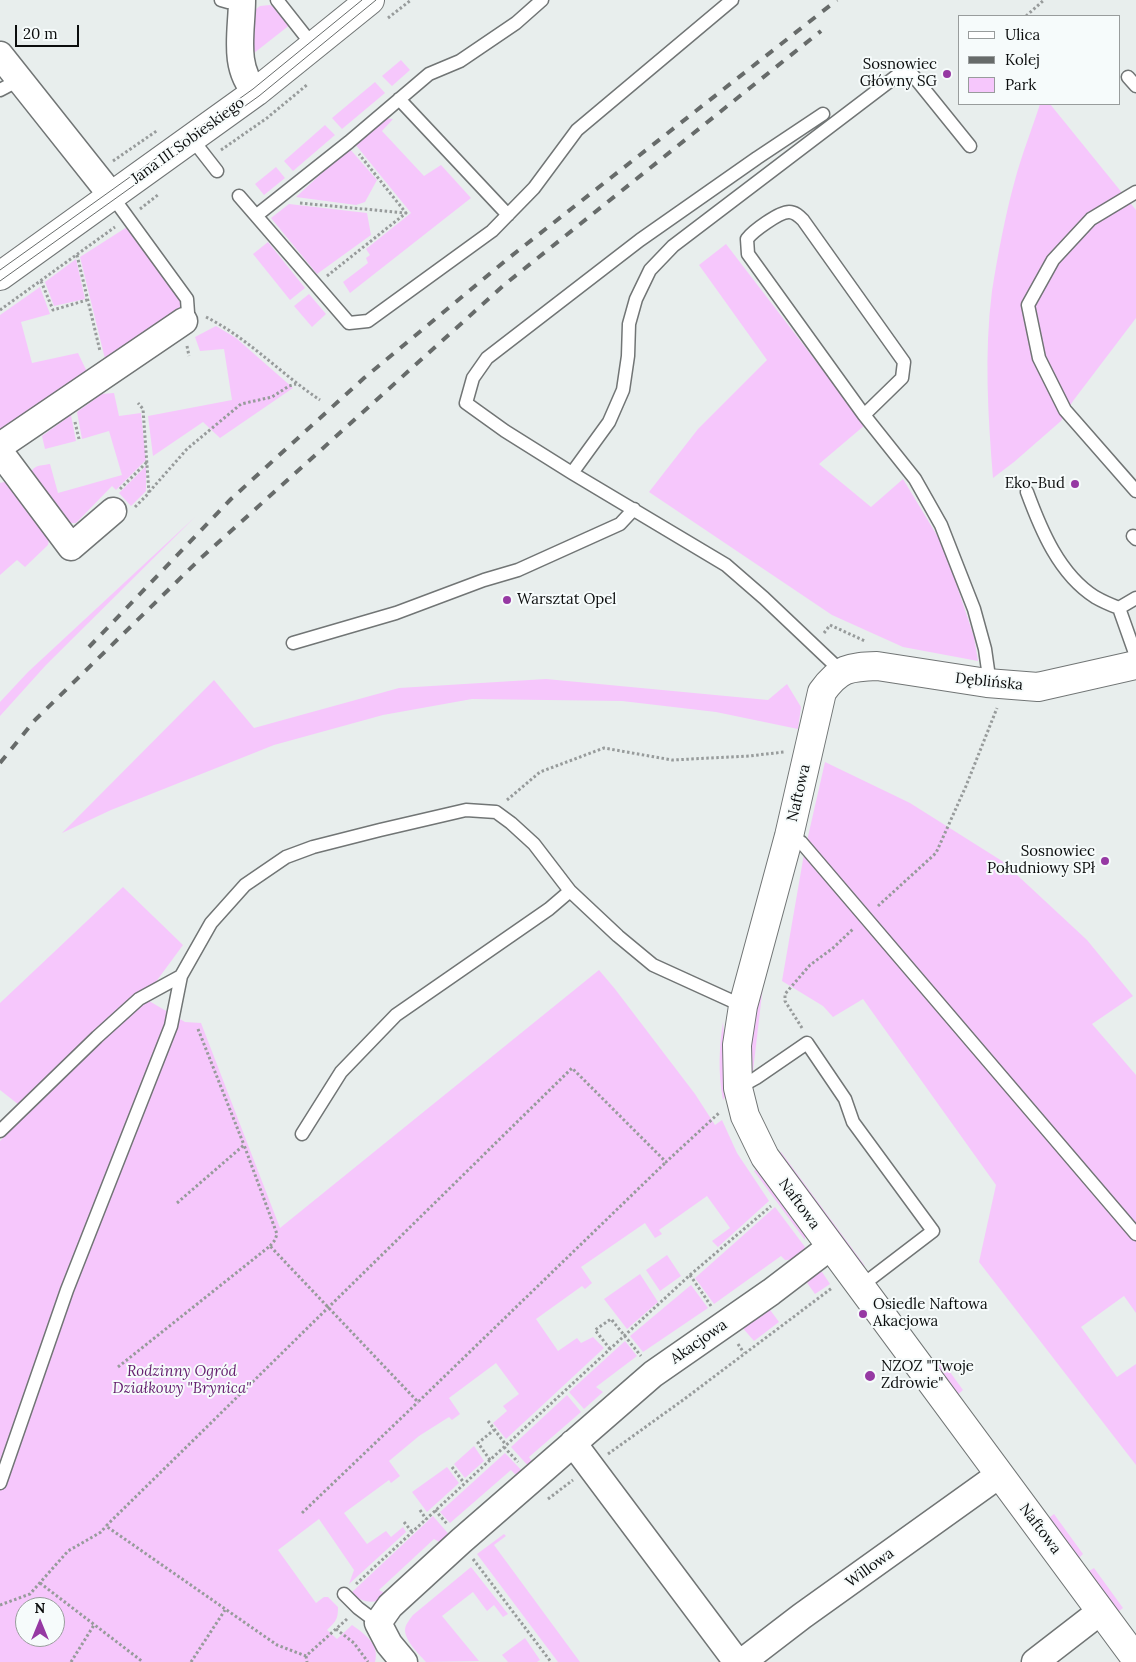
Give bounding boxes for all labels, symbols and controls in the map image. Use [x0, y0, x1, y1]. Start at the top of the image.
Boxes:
scale bar [18, 15, 81, 47]
legend [958, 15, 1121, 105]
text: 20 m [23, 24, 58, 43]
text: Ulica [1005, 25, 1040, 44]
text: Kolej [1005, 50, 1040, 69]
place label: Sosnowiec Główny SG [860, 56, 937, 91]
marker: Sosnowiec Główny SG [941, 68, 953, 80]
text: Park [1005, 75, 1036, 94]
street label: Jana III Sobieskiego [128, 94, 248, 188]
place label: Eko-Bud [1005, 475, 1065, 493]
marker: Eko-Bud [1069, 478, 1081, 490]
place label: Warsztat Opel [517, 591, 616, 609]
marker: Warsztat Opel [501, 594, 513, 606]
street label: Dęblińska [954, 669, 1024, 695]
street label: Naftowa [784, 763, 814, 823]
place label: Sosnowiec Południowy SPł [987, 843, 1095, 878]
marker: Sosnowiec Południowy SPł [1099, 855, 1111, 867]
street label: Naftowa [775, 1175, 823, 1233]
place label: Osiedle Naftowa Akacjowa [873, 1296, 988, 1331]
marker: Osiedle Naftowa Akacjowa [857, 1308, 869, 1320]
street label: Akacjowa [667, 1316, 731, 1368]
place label: NZOZ "Twoje Zdrowie" [881, 1358, 974, 1393]
park label: Rodzinny Ogród Działkowy "Brynica" [113, 1363, 251, 1398]
marker: NZOZ "Twoje Zdrowie" [863, 1369, 877, 1383]
street label: Naftowa [1015, 1500, 1065, 1558]
street label: Willowa [842, 1544, 898, 1592]
north arrow [15, 1597, 65, 1647]
text: N [35, 1599, 45, 1617]

